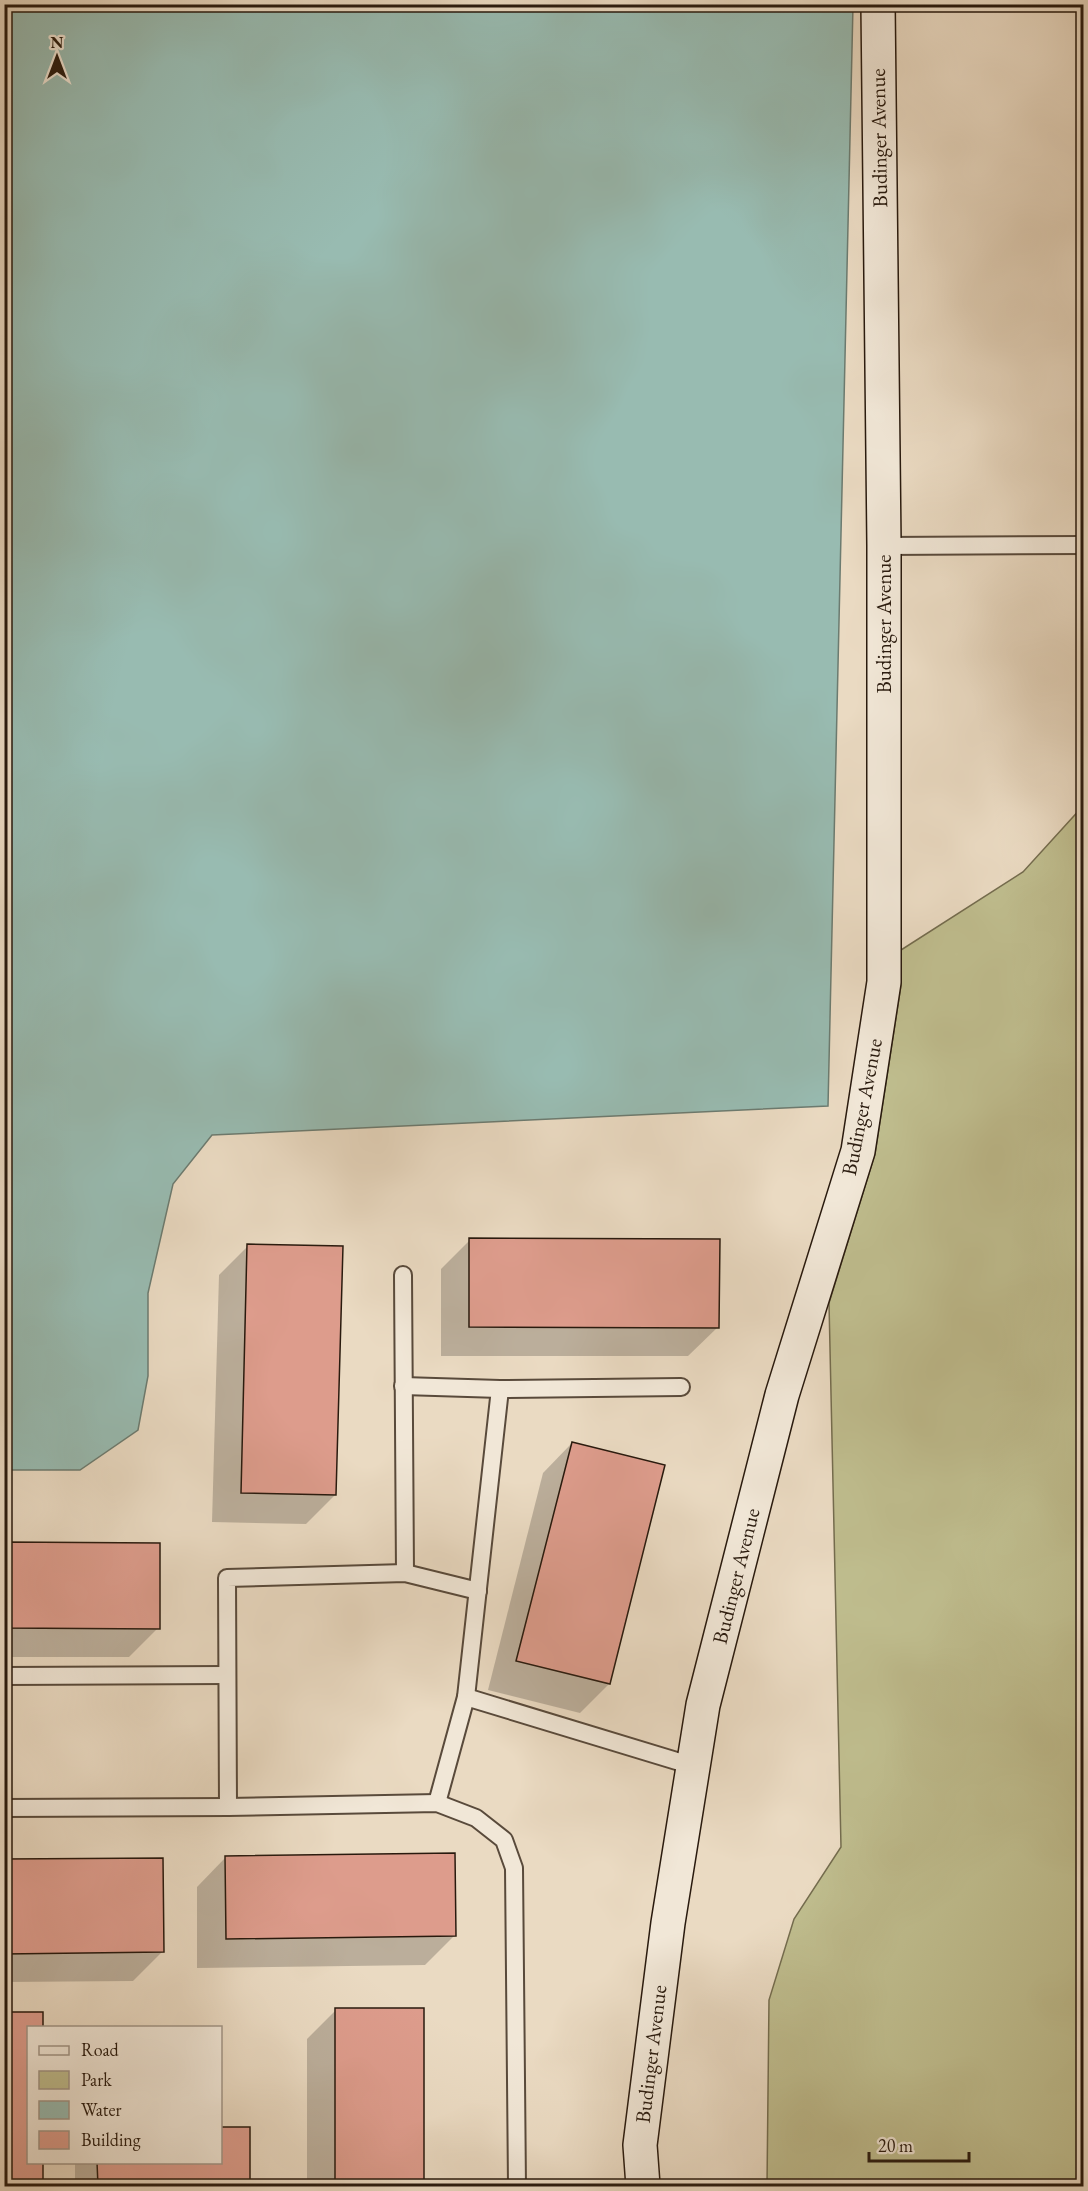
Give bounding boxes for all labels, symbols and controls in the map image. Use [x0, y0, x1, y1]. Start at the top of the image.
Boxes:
north arrow [27, 27, 87, 87]
text: N [51, 32, 64, 53]
street label: Budinger Avenue [864, 68, 893, 208]
street label: Budinger Avenue [870, 554, 897, 694]
street label: Budinger Avenue [835, 1036, 888, 1178]
street label: Budinger Avenue [706, 1505, 765, 1647]
street label: Budinger Avenue [629, 1983, 672, 2125]
legend [27, 2026, 222, 2164]
text: Road [81, 2038, 120, 2061]
text: Park [81, 2068, 112, 2091]
text: Water [81, 2098, 122, 2121]
scale bar [869, 2125, 970, 2163]
text: Building [81, 2128, 141, 2151]
text: 20 m [878, 2134, 913, 2157]

